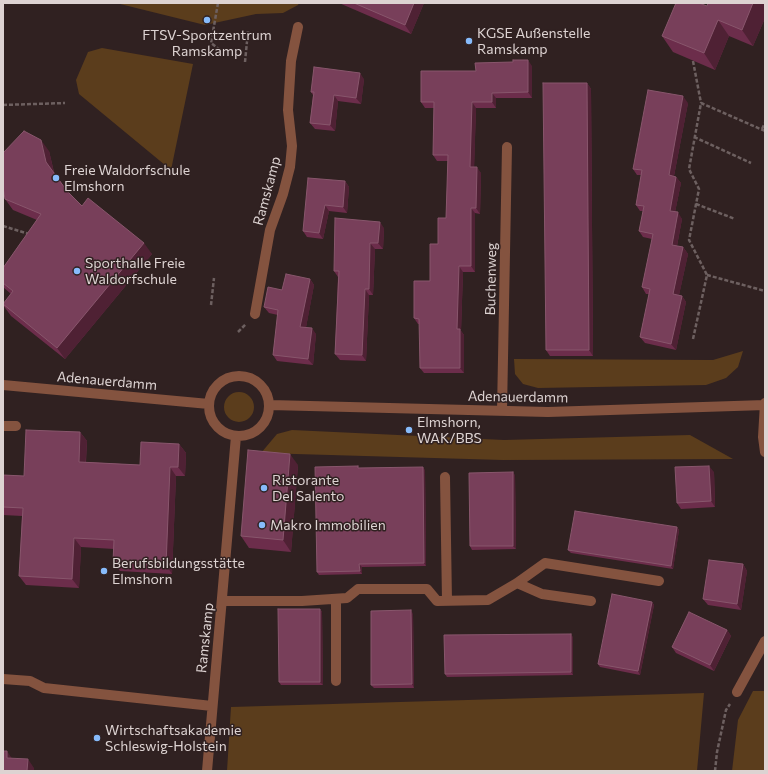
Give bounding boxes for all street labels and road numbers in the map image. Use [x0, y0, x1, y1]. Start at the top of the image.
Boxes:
street label: Ramskamp [250, 155, 284, 227]
street label: Buchenweg [482, 242, 500, 316]
street label: Adenauerdamm [56, 368, 158, 394]
street label: Adenauerdamm [468, 388, 568, 406]
street label: Ramskamp [193, 602, 217, 674]

